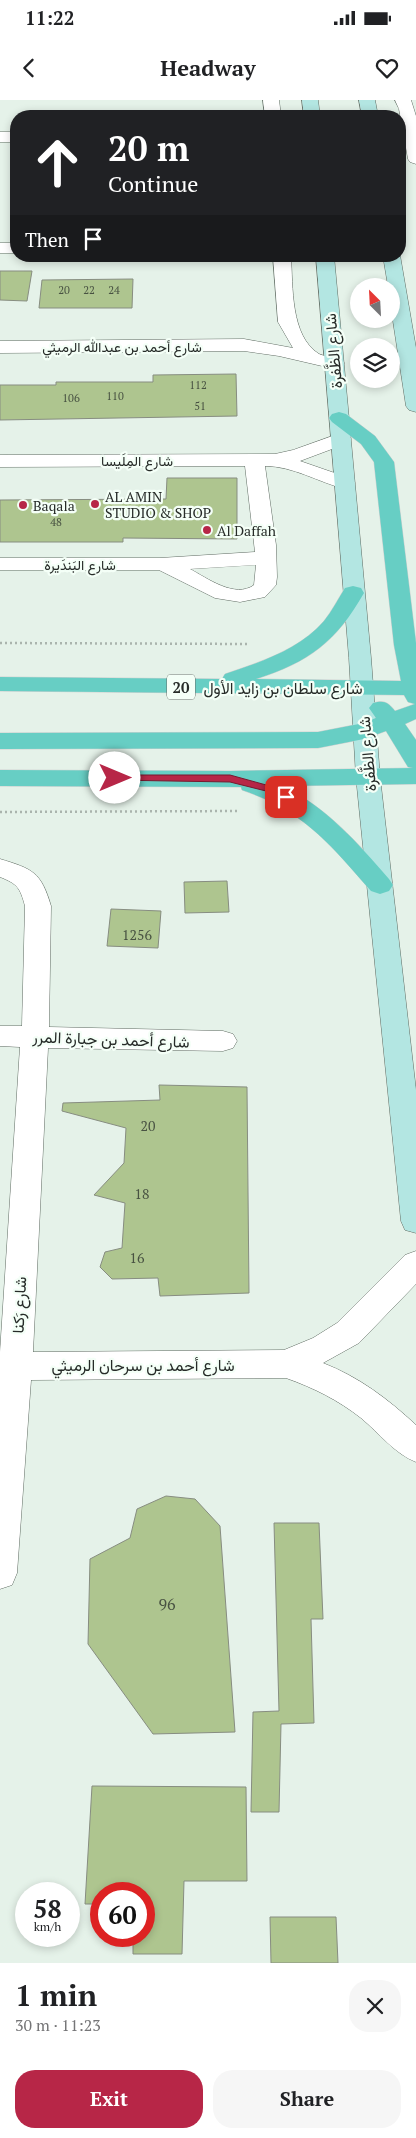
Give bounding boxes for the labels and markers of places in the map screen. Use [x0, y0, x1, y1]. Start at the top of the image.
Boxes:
place label: AL AMIN STUDIO & SHOP [105, 487, 211, 522]
place label: Baqala [33, 496, 75, 515]
marker: AL AMIN STUDIO & SHOP [89, 498, 101, 510]
marker: Baqala [17, 499, 29, 511]
place label: Al Daffah [217, 521, 276, 540]
marker: Al Daffah [201, 524, 213, 536]
pin [265, 776, 307, 818]

